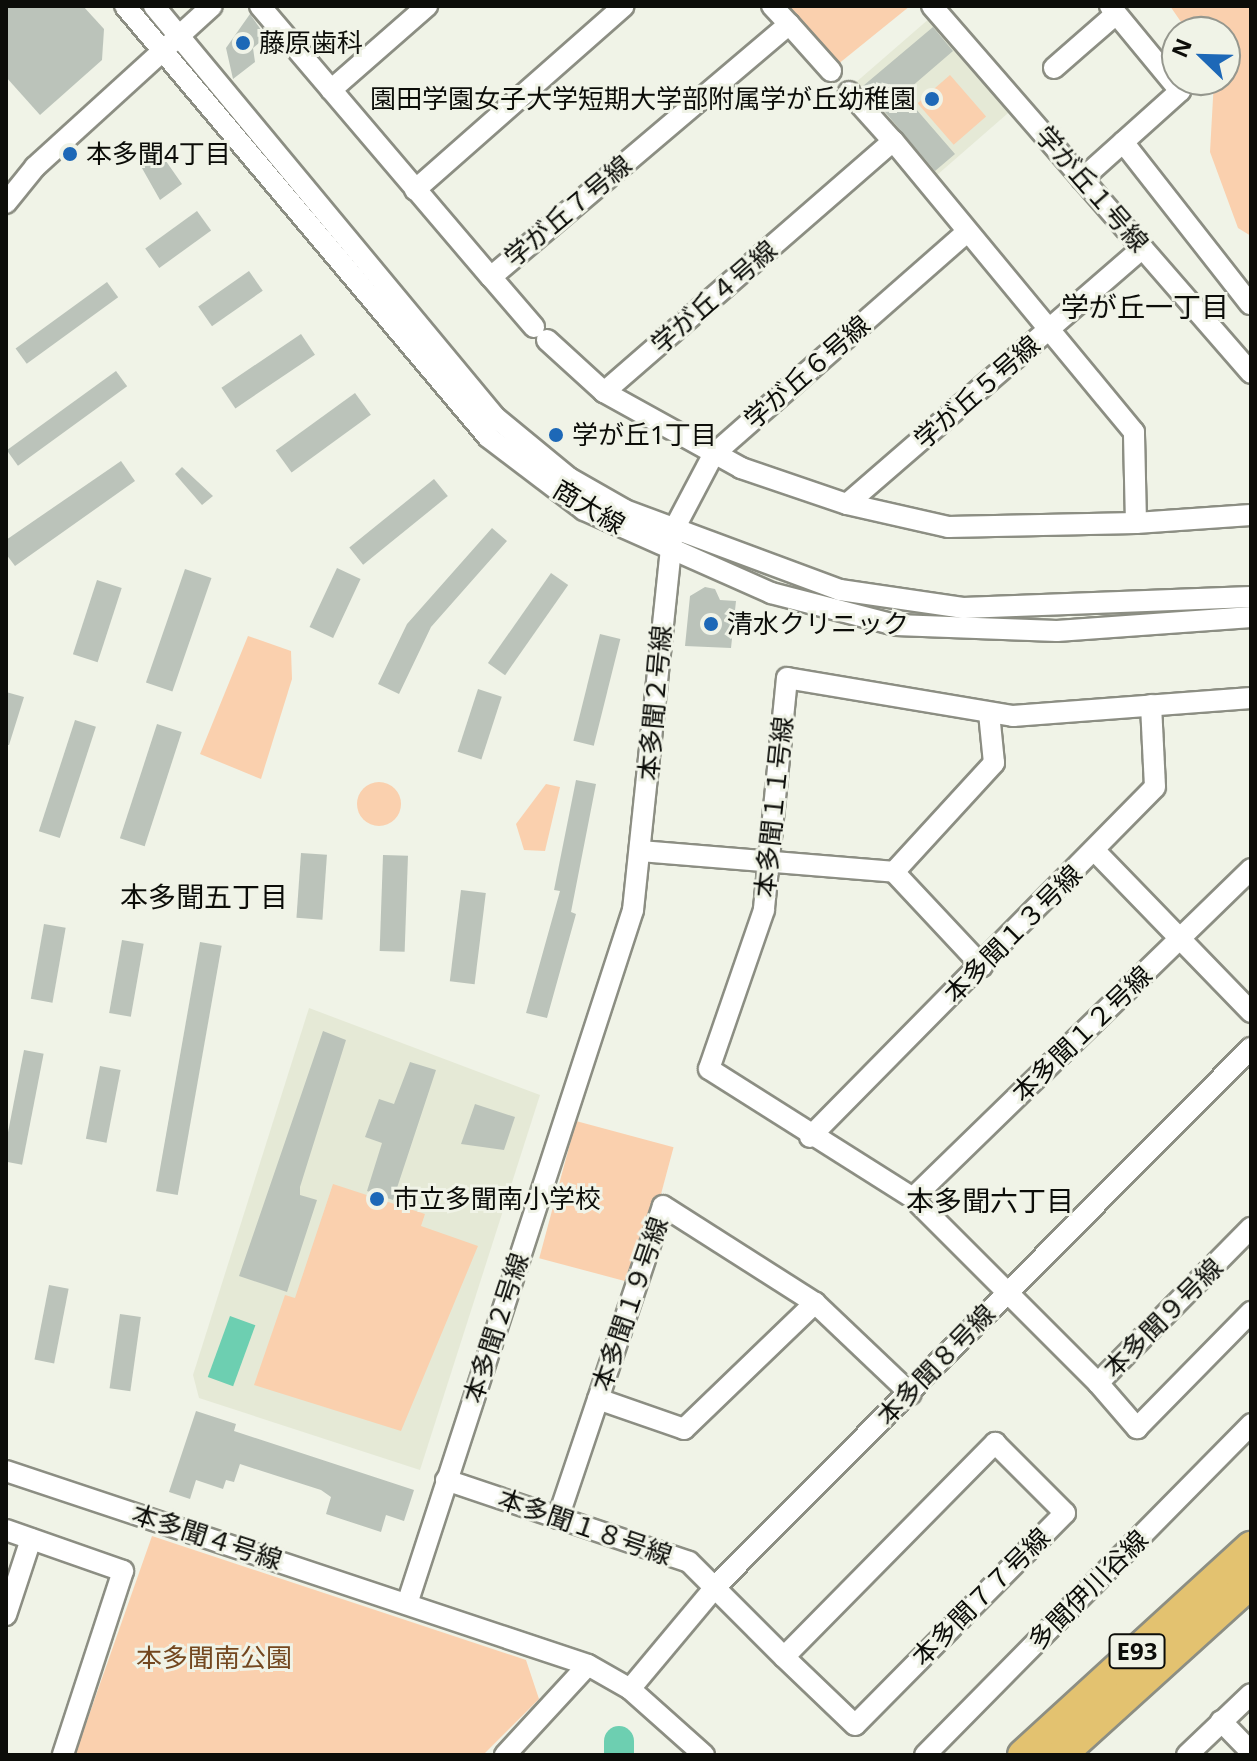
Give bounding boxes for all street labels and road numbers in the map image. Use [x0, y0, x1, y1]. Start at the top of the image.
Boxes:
street label: 学が丘１号線 [1029, 120, 1155, 258]
street label: 学が丘７号線 [498, 149, 638, 273]
street label: 学が丘４号線 [645, 234, 783, 360]
street label: 学が丘６号線 [738, 309, 876, 435]
street label: 学が丘５号線 [908, 329, 1046, 455]
street label: 商大線 [548, 474, 630, 540]
street label: 本多聞２号線 [633, 624, 677, 782]
street label: 本多聞１１号線 [749, 715, 799, 899]
street label: 本多聞１３号線 [938, 859, 1088, 1009]
street label: 本多聞１２号線 [1006, 960, 1158, 1108]
street label: 本多聞１９号線 [586, 1213, 674, 1395]
street label: 本多聞２号線 [457, 1249, 535, 1407]
street label: 本多聞９号線 [1097, 1252, 1229, 1384]
street label: 本多聞８号線 [871, 1298, 1001, 1432]
street label: 本多聞１８号線 [494, 1483, 676, 1571]
street label: 本多聞４号線 [128, 1498, 286, 1576]
street label: 本多聞７７号線 [906, 1522, 1056, 1672]
street label: 多聞伊川谷線 [1022, 1524, 1154, 1656]
road number: E93 [1107, 1631, 1167, 1671]

